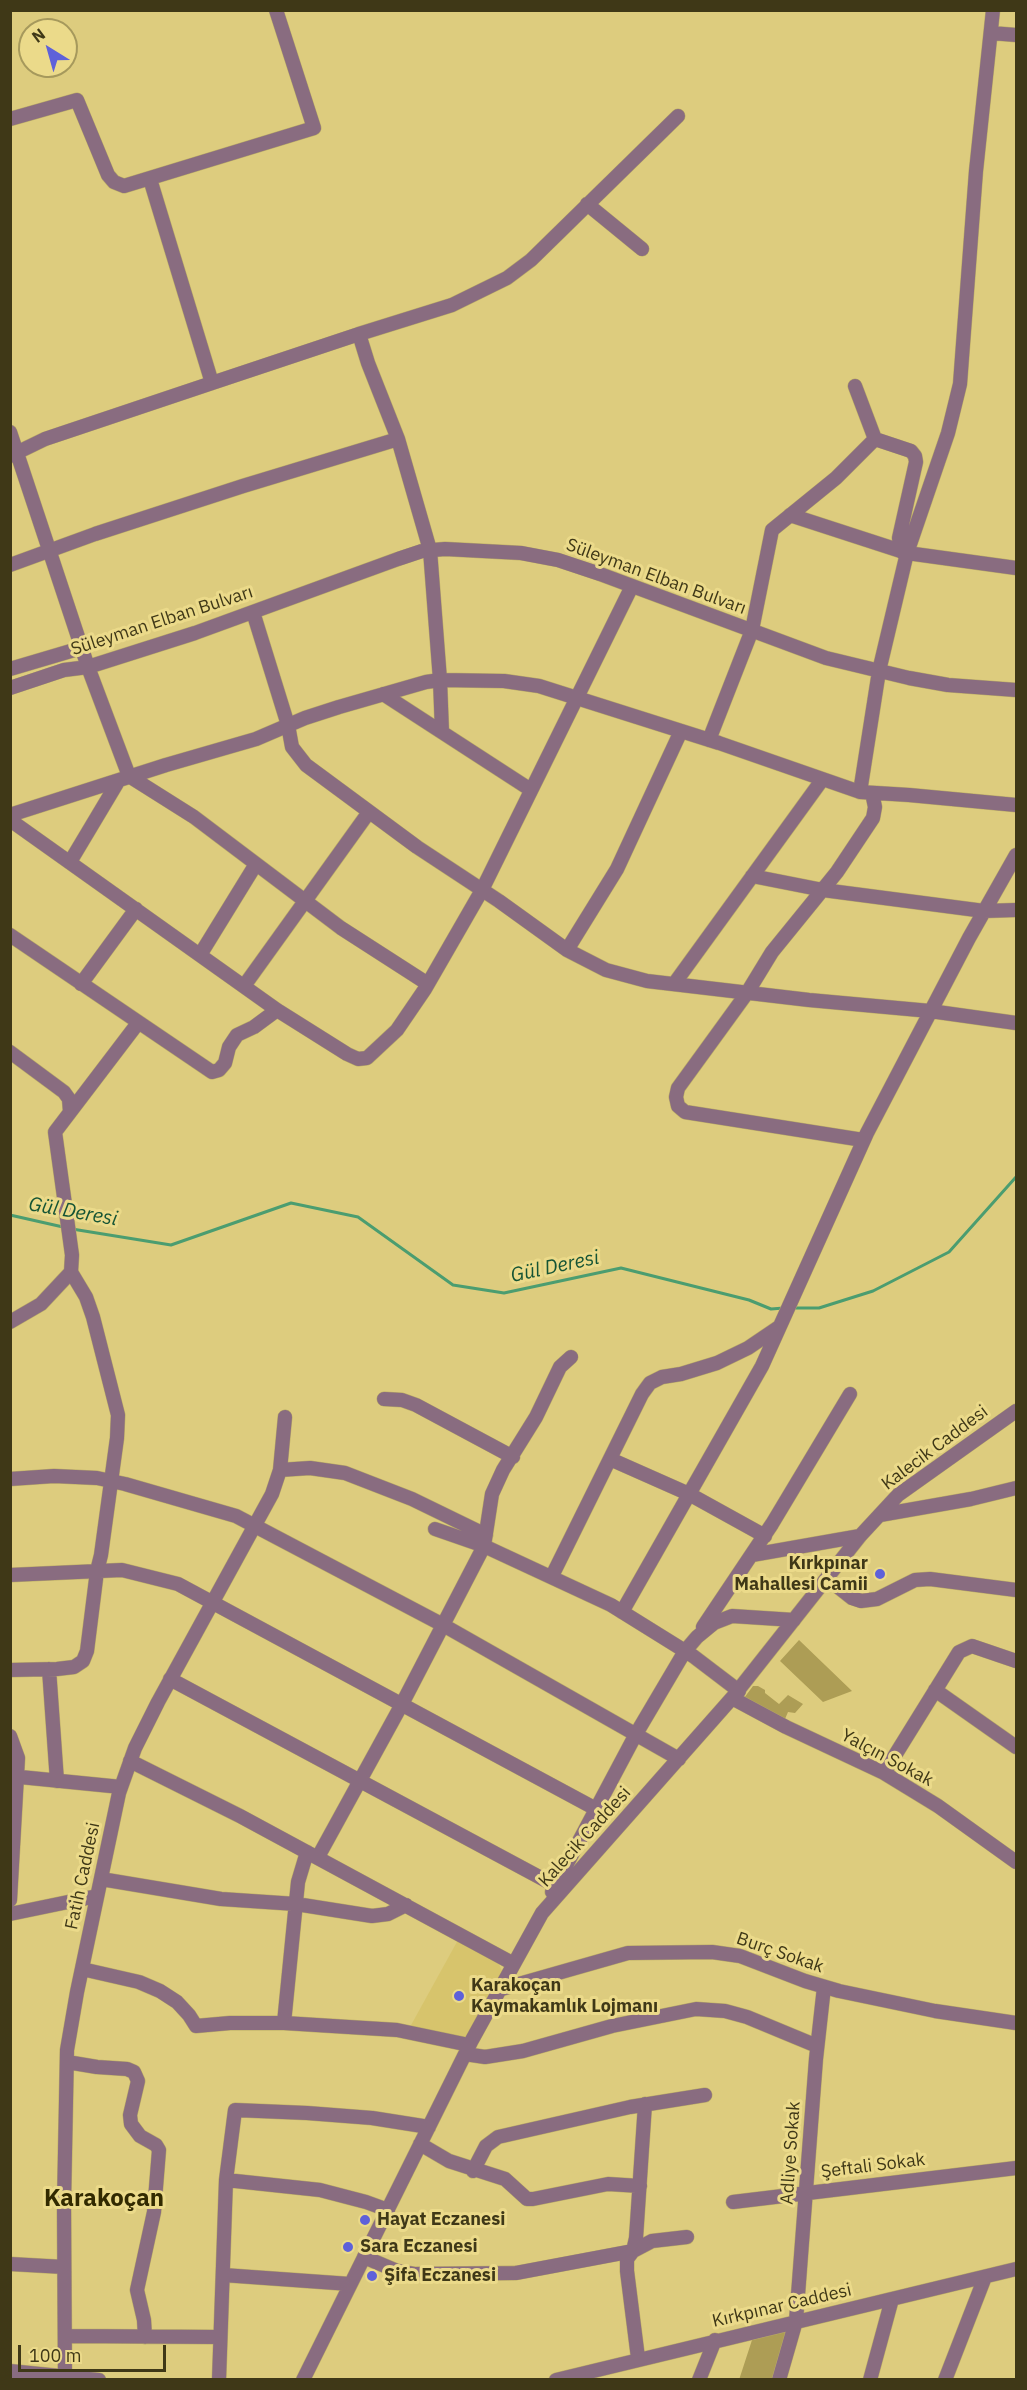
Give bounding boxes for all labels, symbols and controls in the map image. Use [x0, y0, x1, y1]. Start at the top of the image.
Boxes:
north arrow [18, 18, 78, 78]
text: N [28, 24, 49, 47]
street label: Süleyman Elban Bulvarı [563, 534, 749, 620]
street label: Süleyman Elban Bulvarı [68, 581, 256, 661]
water label: Gül Deresi [27, 1192, 119, 1232]
water label: Gül Deresi [509, 1246, 601, 1288]
street label: Kalecik Caddesi [878, 1401, 992, 1495]
place label: Kırkpınar Mahallesi Camii [734, 1553, 868, 1596]
marker: Kırkpınar Mahallesi Camii [873, 1567, 887, 1581]
street label: Yalçın Sokak [837, 1725, 937, 1791]
street label: Kalecik Caddesi [534, 1782, 636, 1892]
street label: Fatih Caddesi [61, 1820, 105, 1932]
street label: Burç Sokak [734, 1928, 826, 1978]
place label: Karakoçan Kaymakamlık Lojmanı [471, 1975, 658, 2018]
marker: Karakoçan Kaymakamlık Lojmanı [452, 1989, 466, 2003]
street label: Adliye Sokak [777, 2101, 805, 2205]
street label: Şeftali Sokak [820, 2149, 926, 2183]
district label: Karakoçan [44, 2185, 164, 2213]
place label: Hayat Eczanesi [377, 2209, 505, 2231]
marker: Hayat Eczanesi [358, 2213, 372, 2227]
place label: Sara Eczanesi [360, 2236, 478, 2258]
marker: Sara Eczanesi [341, 2240, 355, 2254]
place label: Şifa Eczanesi [384, 2265, 496, 2287]
marker: Şifa Eczanesi [365, 2269, 379, 2283]
street label: Kırkpınar Caddesi [710, 2279, 854, 2333]
scale bar [21, 2333, 170, 2371]
text: 100 m [29, 2344, 81, 2367]

